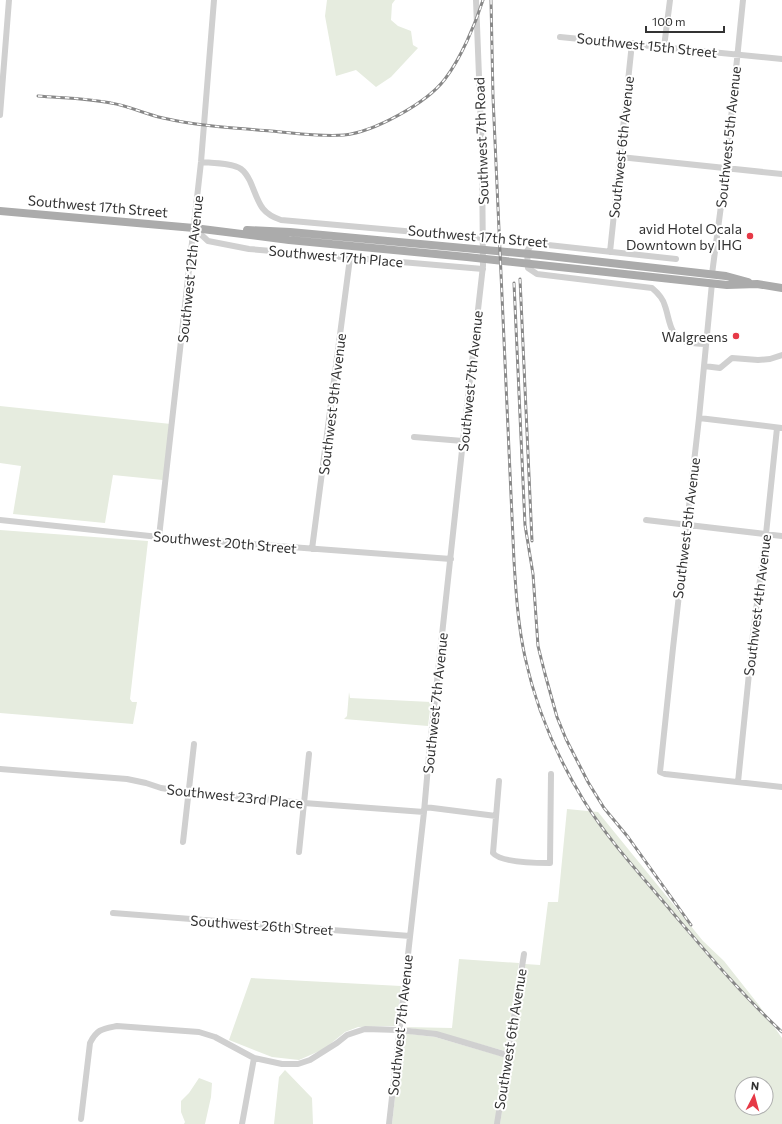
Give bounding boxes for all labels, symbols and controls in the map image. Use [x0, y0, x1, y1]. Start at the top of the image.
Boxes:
scale bar [646, 8, 724, 34]
text: 100 m [652, 14, 686, 28]
street label: Southwest 15th Street [576, 29, 718, 61]
street label: Southwest 5th Avenue [712, 65, 744, 209]
street label: Southwest 6th Avenue [605, 75, 637, 219]
street label: Southwest 7th Road [470, 77, 492, 205]
street label: Southwest 17th Street [27, 191, 169, 221]
street label: Southwest 12th Avenue [174, 195, 206, 343]
place label: avid Hotel Ocala Downtown by IHG [626, 220, 742, 253]
street label: Southwest 17th Street [407, 221, 549, 251]
marker: avid Hotel Ocala Downtown by IHG [745, 231, 755, 241]
street label: Southwest 17th Place [268, 242, 404, 270]
street label: Southwest 7th Avenue [454, 310, 486, 452]
place label: Walgreens [661, 328, 728, 345]
marker: Walgreens [731, 331, 741, 341]
street label: Southwest 9th Avenue [315, 332, 349, 476]
street label: Southwest 5th Avenue [669, 456, 703, 600]
street label: Southwest 20th Street [153, 527, 298, 557]
street label: Southwest 4th Avenue [740, 533, 774, 677]
street label: Southwest 7th Avenue [419, 632, 451, 774]
street label: Southwest 23rd Place [166, 780, 304, 812]
street label: Southwest 26th Street [190, 912, 334, 938]
street label: Southwest 7th Avenue [384, 954, 416, 1096]
street label: Southwest 6th Avenue [490, 967, 530, 1111]
north arrow [734, 1076, 774, 1116]
text: N [750, 1079, 760, 1092]

